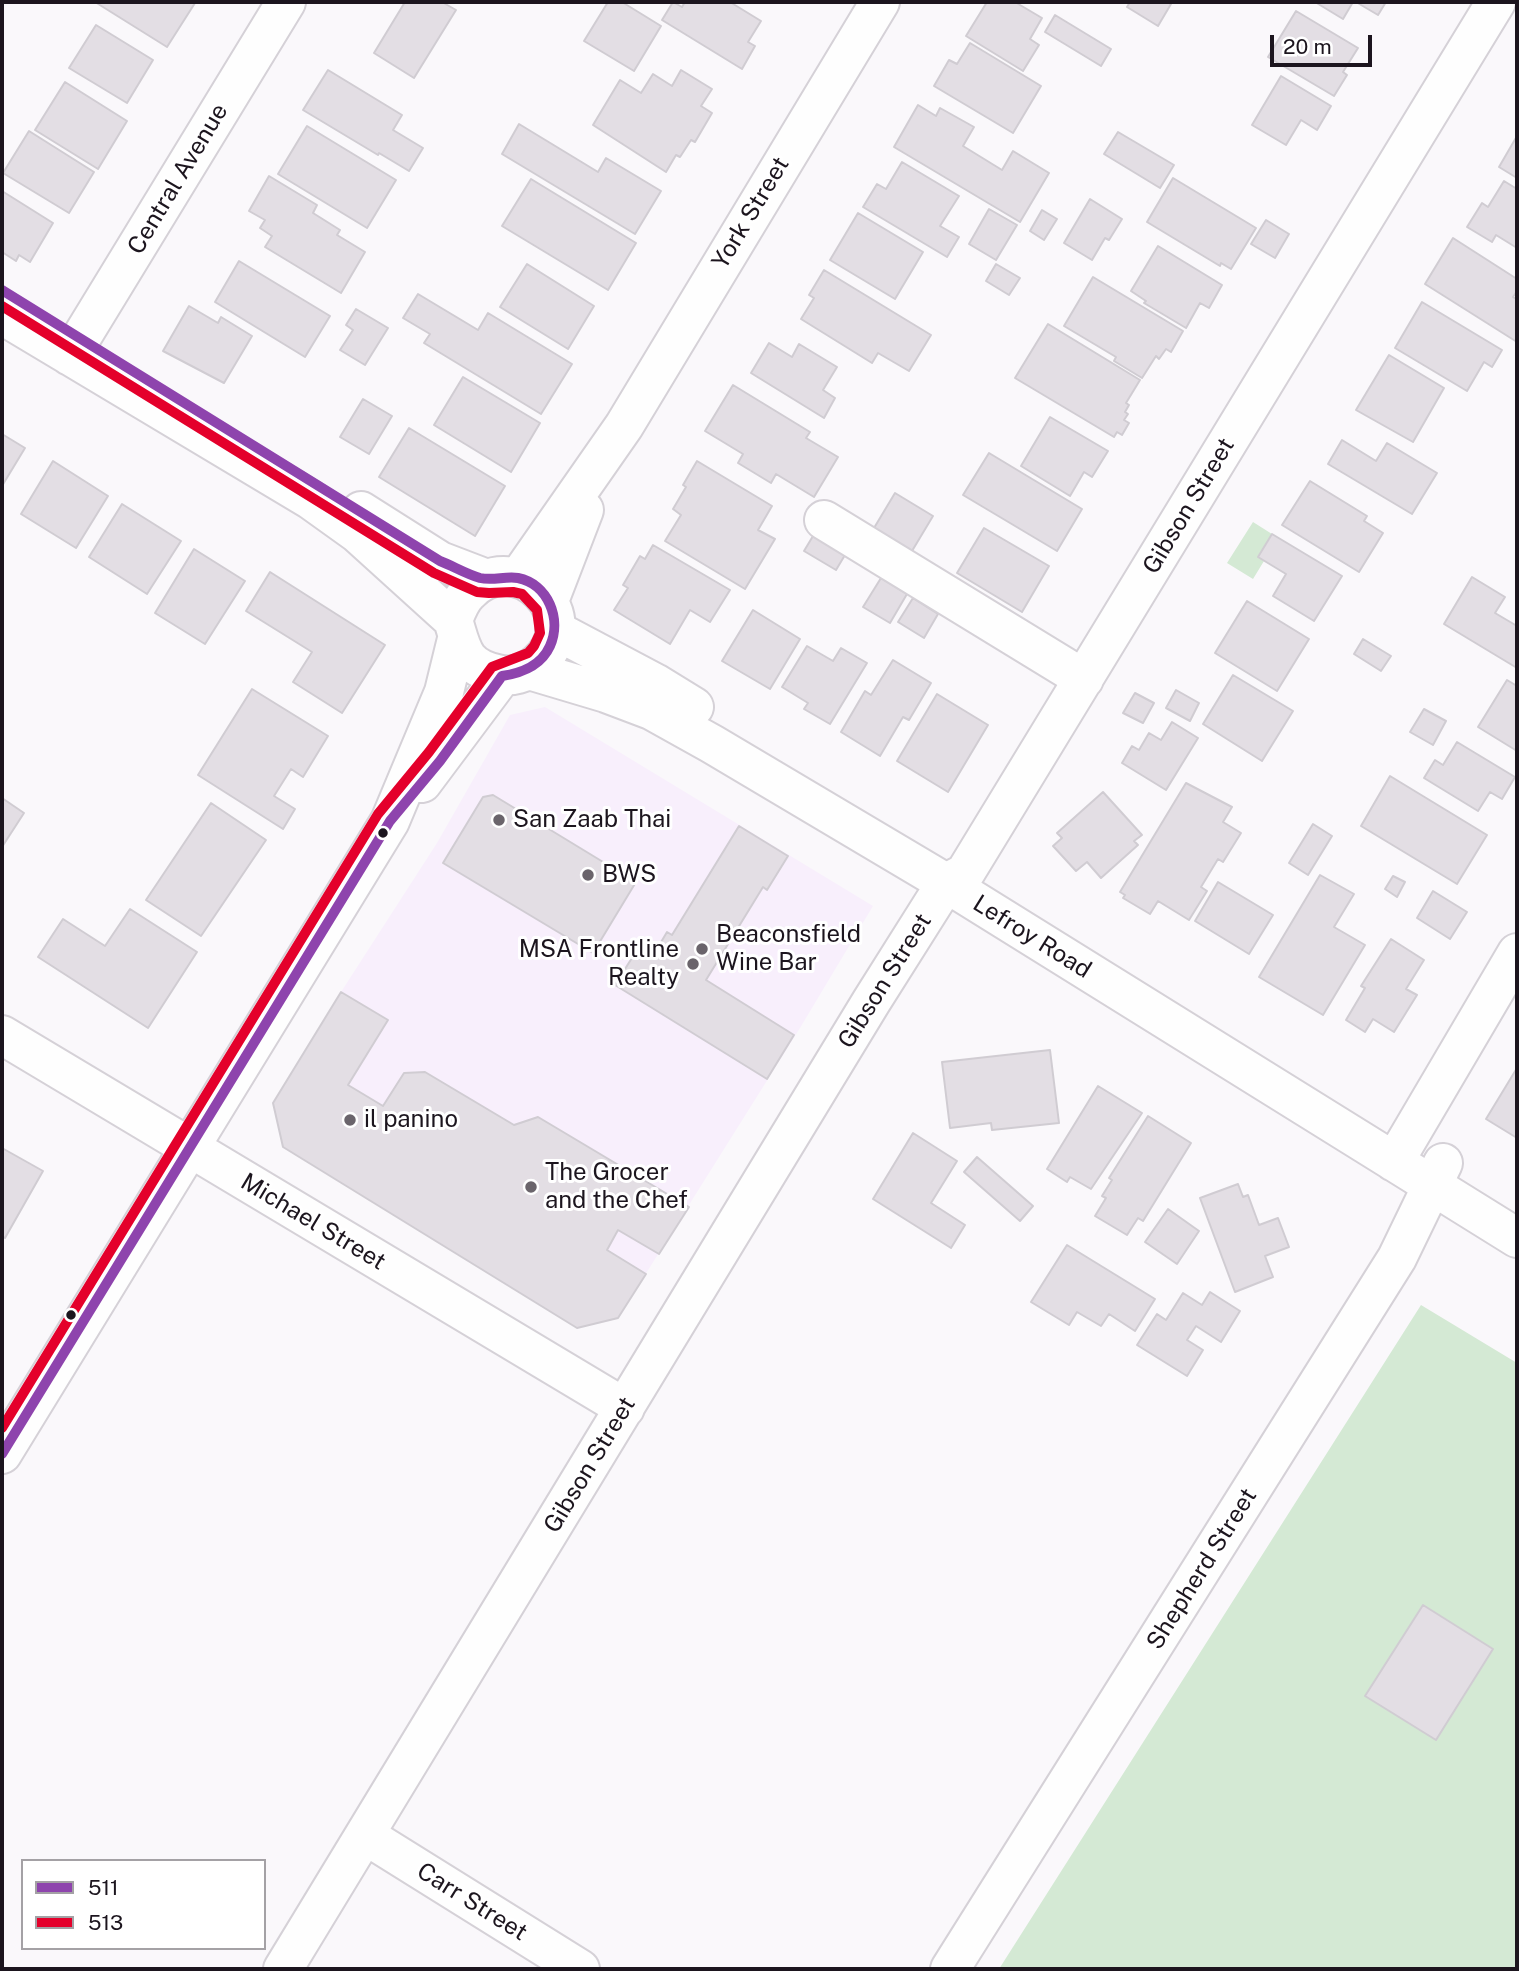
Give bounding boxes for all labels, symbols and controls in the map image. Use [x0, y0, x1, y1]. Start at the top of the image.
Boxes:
scale bar [1274, 21, 1376, 65]
text: 20 m [1283, 34, 1332, 59]
street label: Central Avenue [122, 99, 234, 259]
street label: York Street [706, 152, 796, 274]
street label: Gibson Street [1137, 433, 1241, 579]
place label: San Zaab Thai [513, 806, 671, 834]
marker: San Zaab Thai [491, 812, 507, 828]
unlabelled marker [376, 826, 390, 840]
place label: BWS [602, 861, 656, 889]
marker: BWS [580, 867, 596, 883]
street label: Lefroy Road [968, 889, 1096, 985]
street label: Gibson Street [832, 908, 938, 1054]
place label: Beaconsfield Wine Bar [716, 921, 861, 977]
place label: MSA Frontline Realty [519, 936, 679, 992]
marker: Beaconsfield Wine Bar [694, 941, 710, 957]
marker: MSA Frontline Realty [685, 956, 701, 972]
place label: il panino [364, 1106, 458, 1134]
marker: il panino [342, 1112, 358, 1128]
place label: The Grocer and the Chef [545, 1159, 688, 1215]
street label: Michael Street [235, 1167, 391, 1277]
marker: The Grocer and the Chef [523, 1179, 539, 1195]
unlabelled marker [64, 1308, 78, 1322]
street label: Gibson Street [538, 1392, 642, 1538]
street label: Shepherd Street [1141, 1483, 1263, 1655]
street label: Carr Street [412, 1857, 532, 1947]
legend [21, 1859, 266, 1950]
text: 511 [88, 1875, 119, 1900]
text: 513 [88, 1910, 123, 1935]

